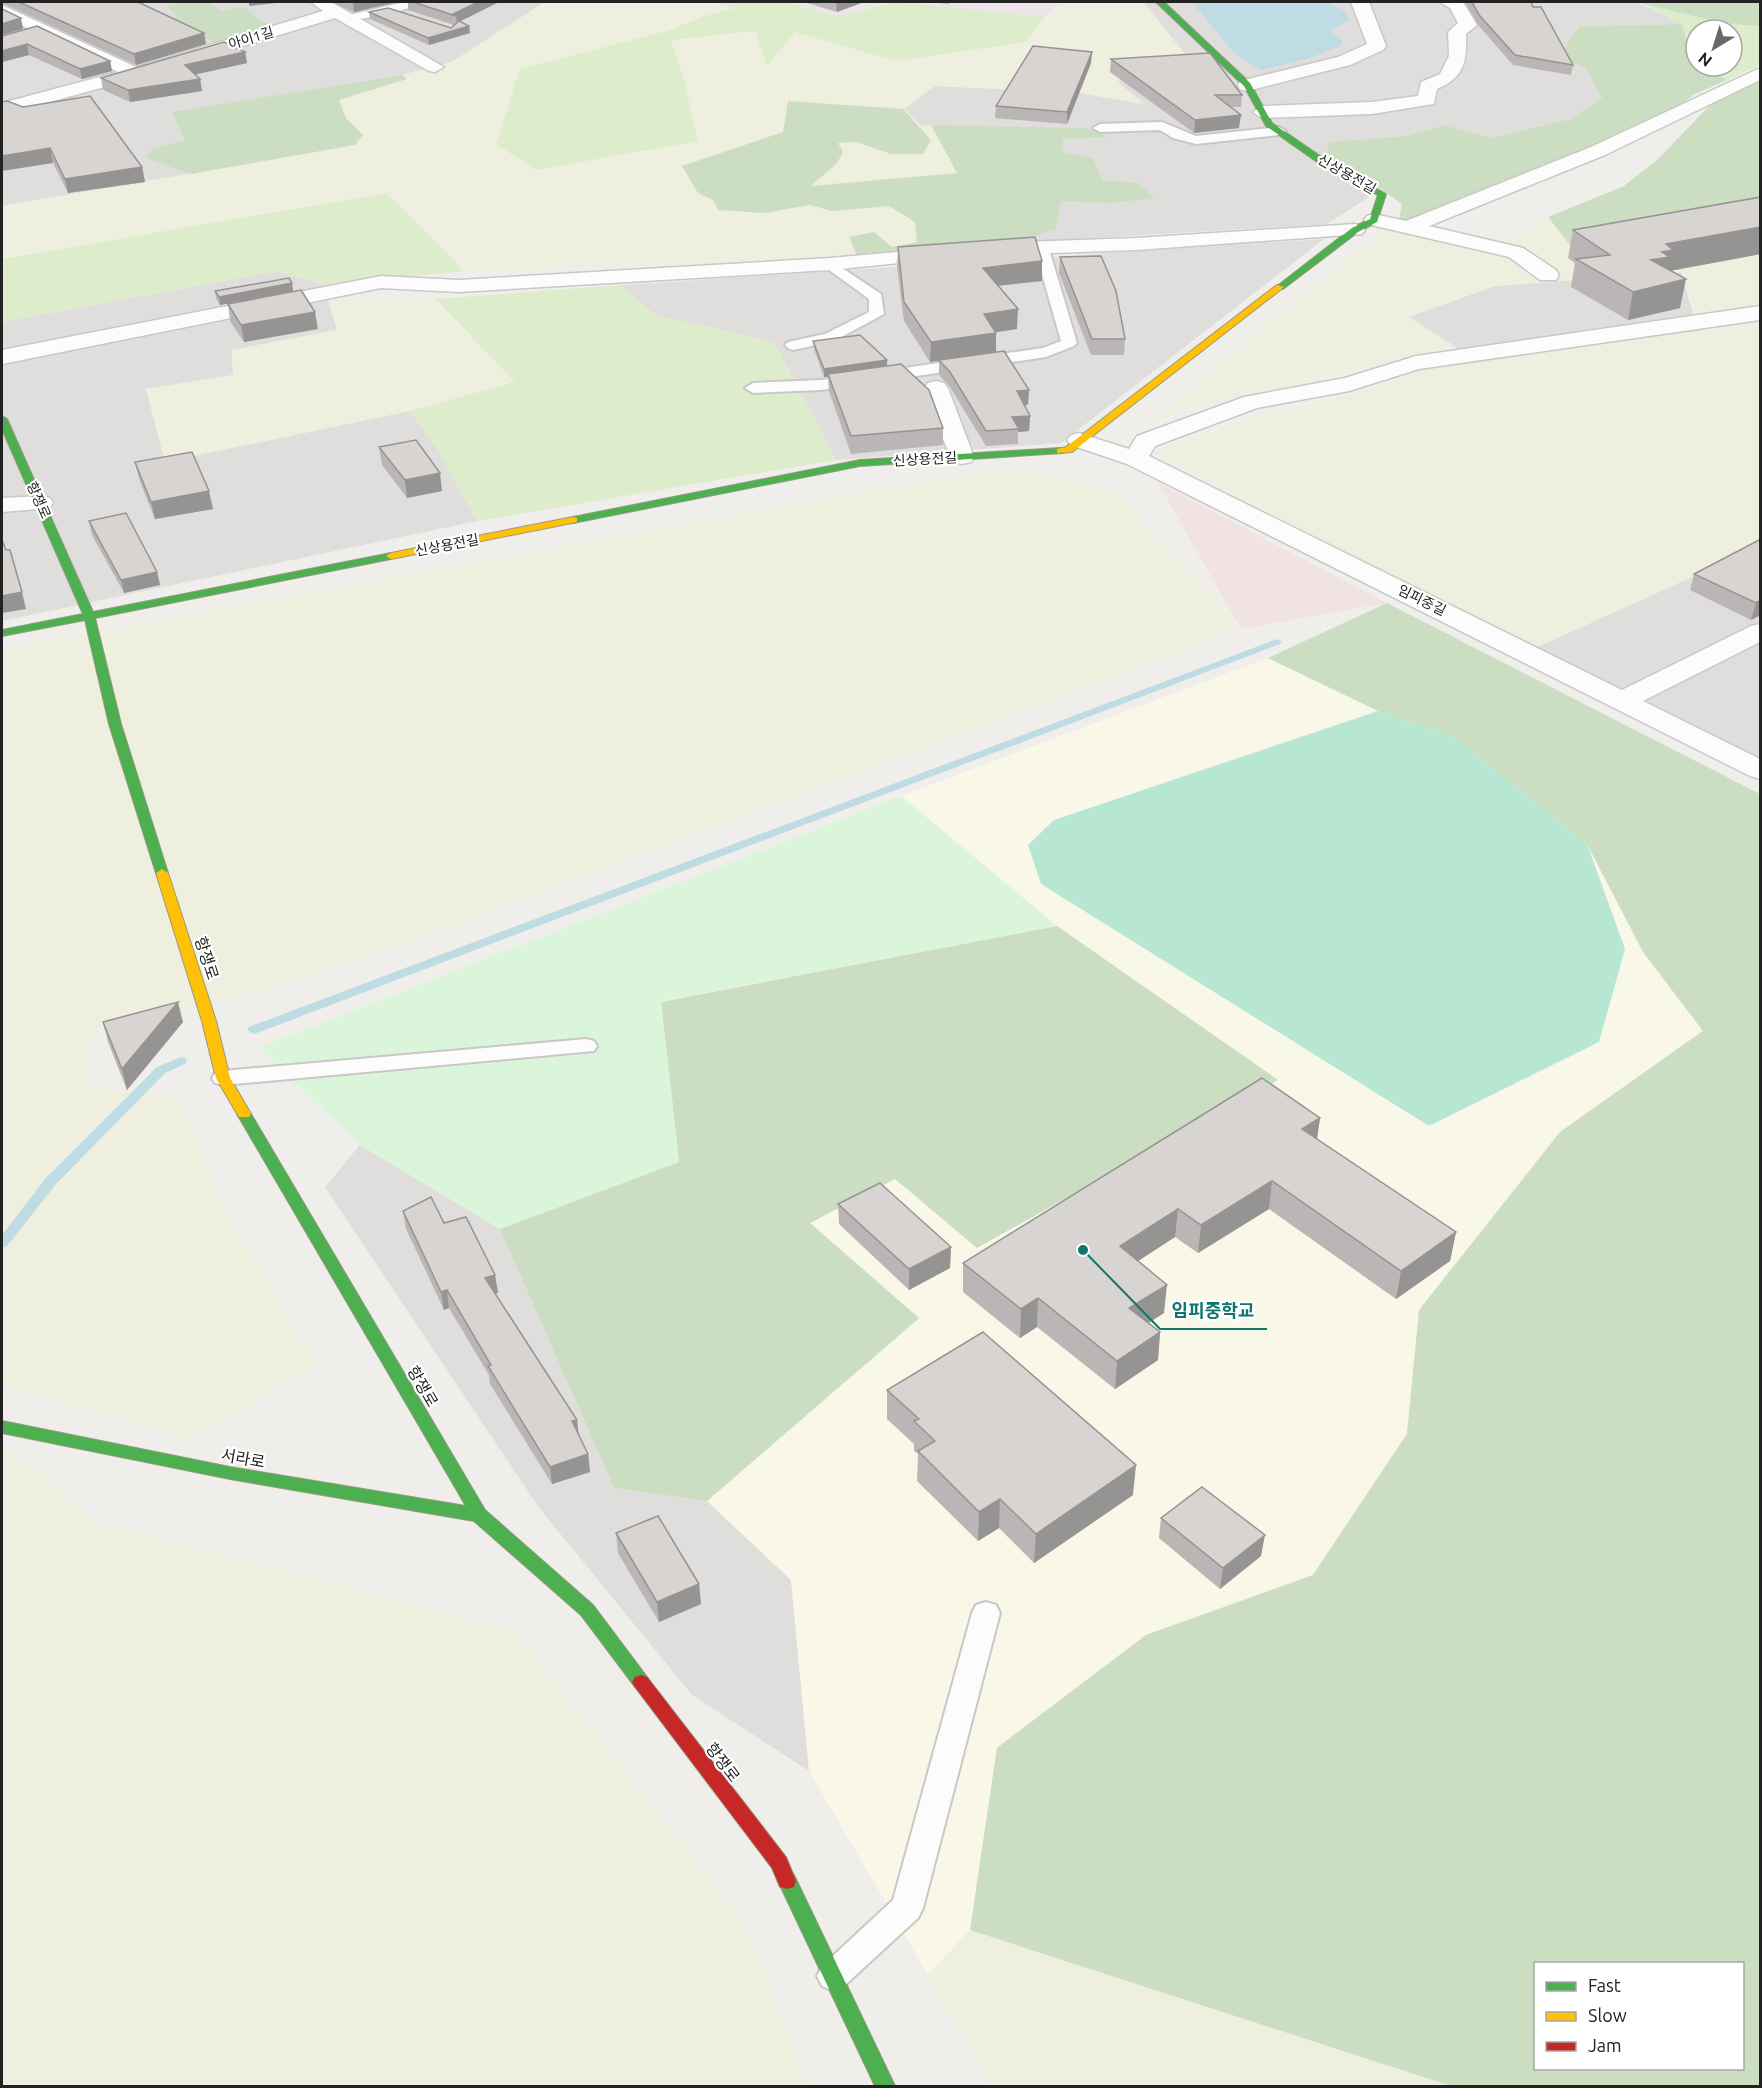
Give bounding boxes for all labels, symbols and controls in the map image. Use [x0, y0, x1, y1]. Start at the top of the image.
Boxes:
north arrow [1684, 18, 1744, 78]
street label: 아이1길 [226, 24, 276, 52]
text: N [1695, 49, 1715, 71]
street label: 신상용전길 [1315, 151, 1379, 197]
street label: 신상용전길 [892, 449, 958, 469]
street label: 항쟁로 [24, 479, 54, 521]
street label: 신상용전길 [414, 531, 480, 559]
street label: 임피중길 [1395, 582, 1449, 618]
street label: 항쟁로 [192, 934, 222, 982]
callout: 임피중학교 [1160, 1293, 1267, 1329]
text: 임피중학교 [1172, 1300, 1254, 1320]
street label: 항쟁로 [404, 1362, 442, 1410]
street label: 서라로 [220, 1445, 267, 1471]
street label: 항쟁로 [703, 1739, 744, 1785]
legend [1534, 1962, 1744, 2070]
text: Fast [1588, 1975, 1621, 1995]
text: Slow [1588, 2005, 1627, 2025]
text: Jam [1588, 2035, 1622, 2055]

